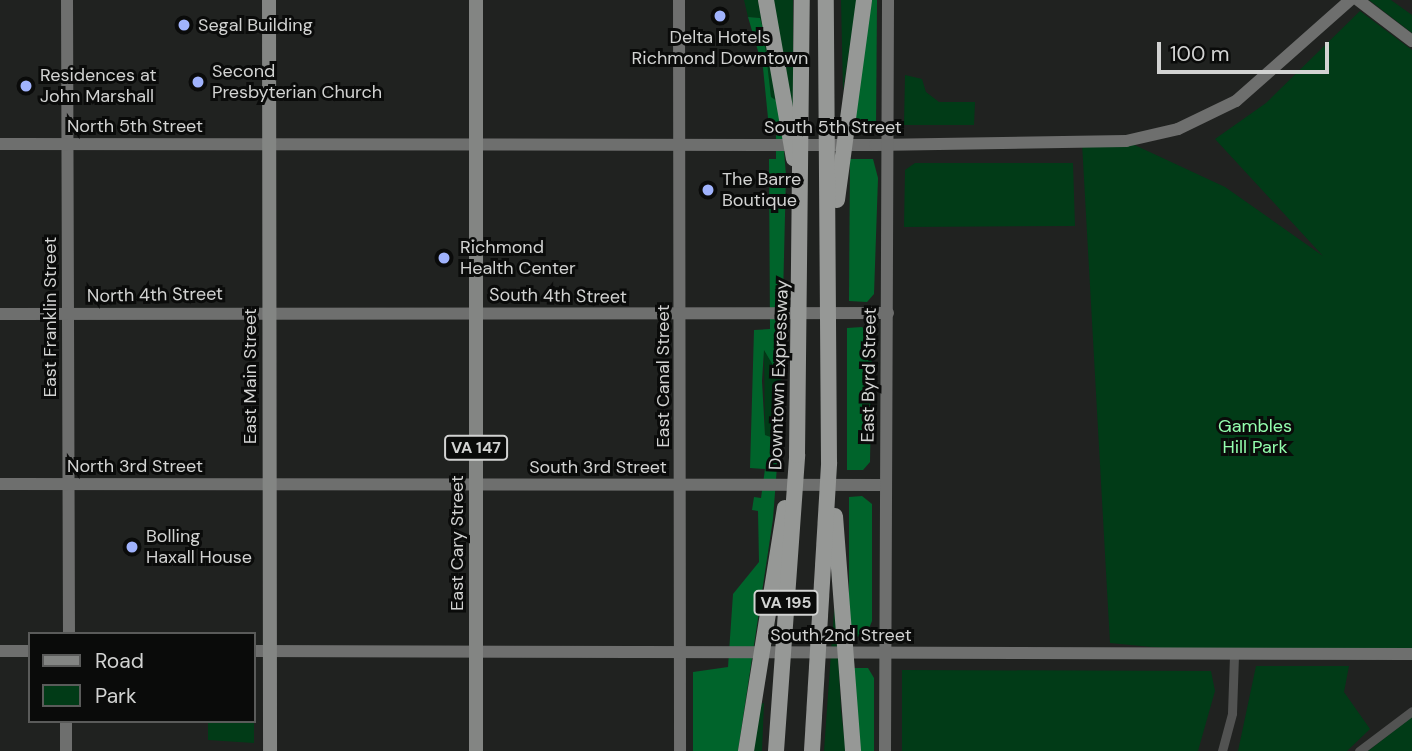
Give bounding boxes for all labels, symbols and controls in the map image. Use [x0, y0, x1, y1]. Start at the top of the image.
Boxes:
marker: Delta Hotels Richmond Downtown [712, 8, 728, 24]
place label: Segal Building [198, 14, 313, 36]
marker: Segal Building [176, 17, 192, 33]
place label: Delta Hotels Richmond Downtown [632, 27, 808, 70]
scale bar [1160, 28, 1332, 72]
text: 100 m [1170, 40, 1230, 68]
place label: Second Presbyterian Church [212, 61, 382, 104]
place label: Residences at John Marshall [40, 65, 157, 108]
marker: Second Presbyterian Church [190, 74, 206, 90]
marker: Residences at John Marshall [18, 78, 34, 94]
street label: North 5th Street [67, 115, 203, 137]
street label: South 5th Street [764, 116, 902, 138]
place label: The Barre Boutique [722, 169, 801, 212]
marker: The Barre Boutique [700, 182, 716, 198]
street label: East Franklin Street [39, 237, 61, 397]
place label: Richmond Health Center [460, 237, 576, 280]
marker: Richmond Health Center [434, 248, 454, 268]
street label: Downtown Expressway [765, 280, 793, 470]
street label: North 4th Street [87, 283, 223, 307]
street label: South 4th Street [489, 284, 627, 308]
street label: East Canal Street [652, 304, 674, 448]
street label: East Byrd Street [857, 307, 881, 443]
street label: East Main Street [239, 308, 261, 444]
park label: Gambles Hill Park [1218, 416, 1292, 458]
road number: VA 147 [443, 436, 509, 461]
street label: North 3rd Street [67, 455, 203, 477]
street label: South 3rd Street [529, 456, 667, 478]
street label: East Cary Street [446, 475, 468, 611]
place label: Bolling Haxall House [146, 526, 252, 568]
marker: Bolling Haxall House [124, 539, 140, 555]
road number: VA 195 [753, 590, 819, 616]
street label: South 2nd Street [770, 624, 912, 646]
legend [28, 632, 256, 723]
text: Road [95, 647, 144, 675]
text: Park [95, 682, 136, 710]

